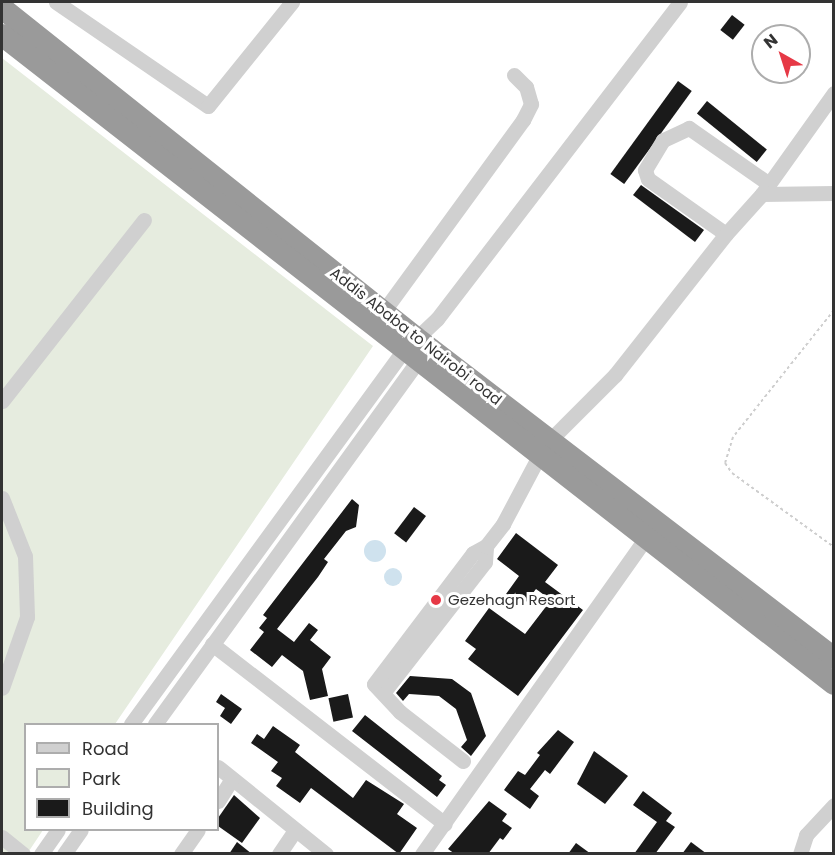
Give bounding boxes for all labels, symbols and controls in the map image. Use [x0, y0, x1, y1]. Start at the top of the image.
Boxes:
north arrow [751, 24, 811, 84]
text: N [759, 28, 783, 54]
street label: Addis Ababa to Nairobi road [327, 263, 505, 409]
place label: Gezehagn Resort [448, 591, 575, 609]
marker: Gezehagn Resort [429, 593, 443, 607]
legend [24, 723, 219, 831]
text: Road [82, 736, 129, 761]
text: Park [82, 766, 121, 791]
text: Building [82, 796, 154, 821]

